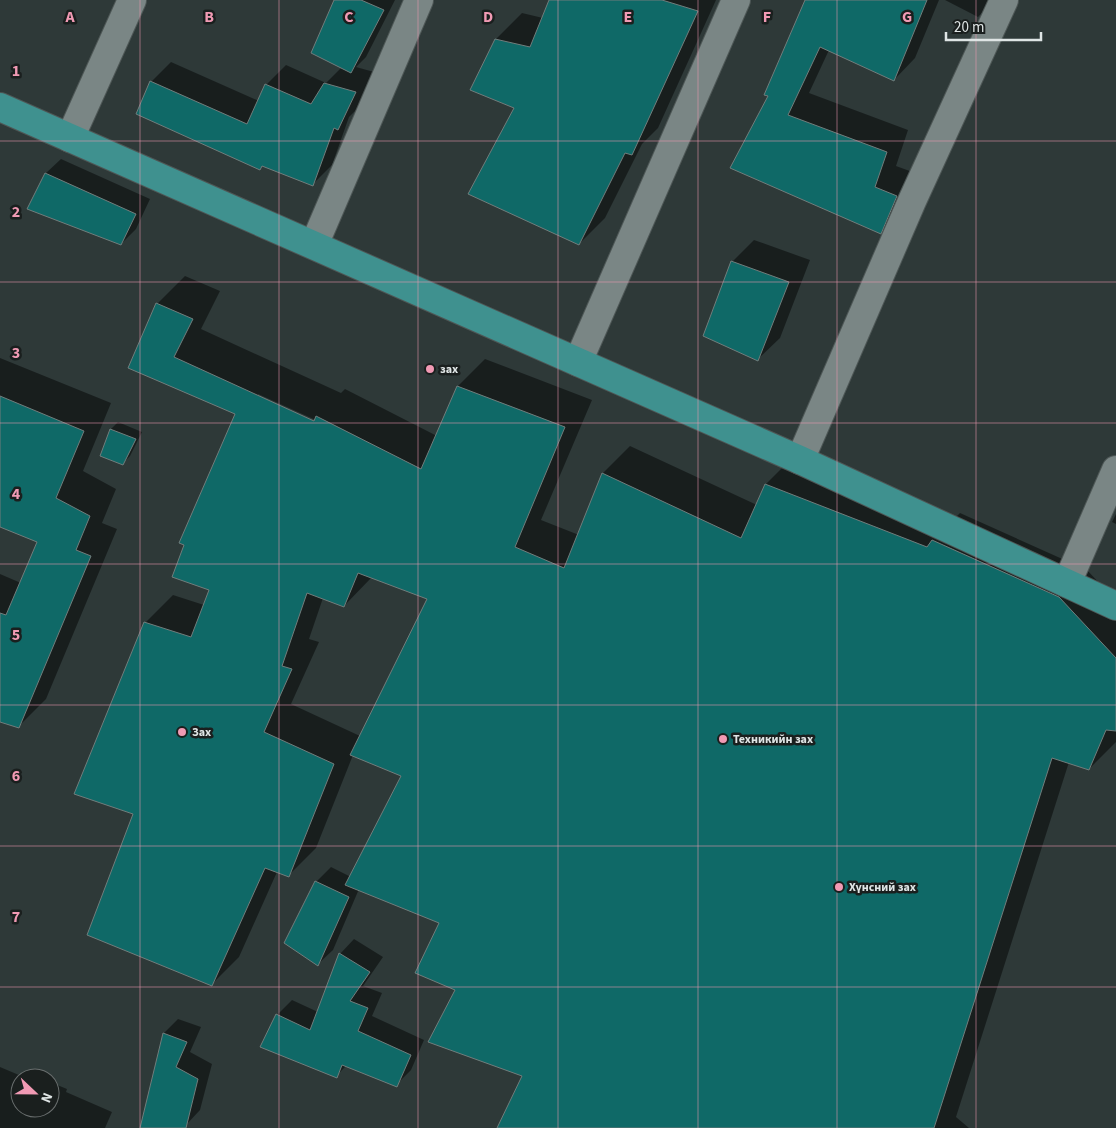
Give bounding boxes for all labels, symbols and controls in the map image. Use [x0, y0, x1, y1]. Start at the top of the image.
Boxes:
text: A [64, 6, 75, 28]
text: B [204, 6, 214, 28]
text: C [344, 6, 354, 28]
text: D [483, 6, 493, 28]
text: E [624, 6, 632, 28]
text: F [763, 6, 771, 28]
text: G [902, 6, 912, 28]
scale bar [946, 10, 1041, 42]
text: 20 m [954, 17, 984, 38]
text: 1 [12, 60, 20, 82]
text: 2 [12, 201, 20, 223]
text: 3 [12, 342, 20, 364]
place label: зах [440, 361, 458, 378]
marker: зах [424, 363, 436, 375]
text: 4 [12, 483, 21, 505]
text: 5 [12, 624, 20, 646]
place label: Зах [192, 724, 211, 741]
marker: Зах [176, 726, 188, 738]
place label: Техникийн зах [733, 731, 813, 748]
marker: Техникийн зах [717, 733, 729, 745]
text: 6 [12, 765, 20, 787]
place label: Хүнсний зах [849, 879, 916, 896]
marker: Хүнсний зах [833, 881, 845, 893]
text: 7 [12, 906, 20, 928]
north arrow [10, 1068, 60, 1118]
text: N [35, 1089, 57, 1106]

